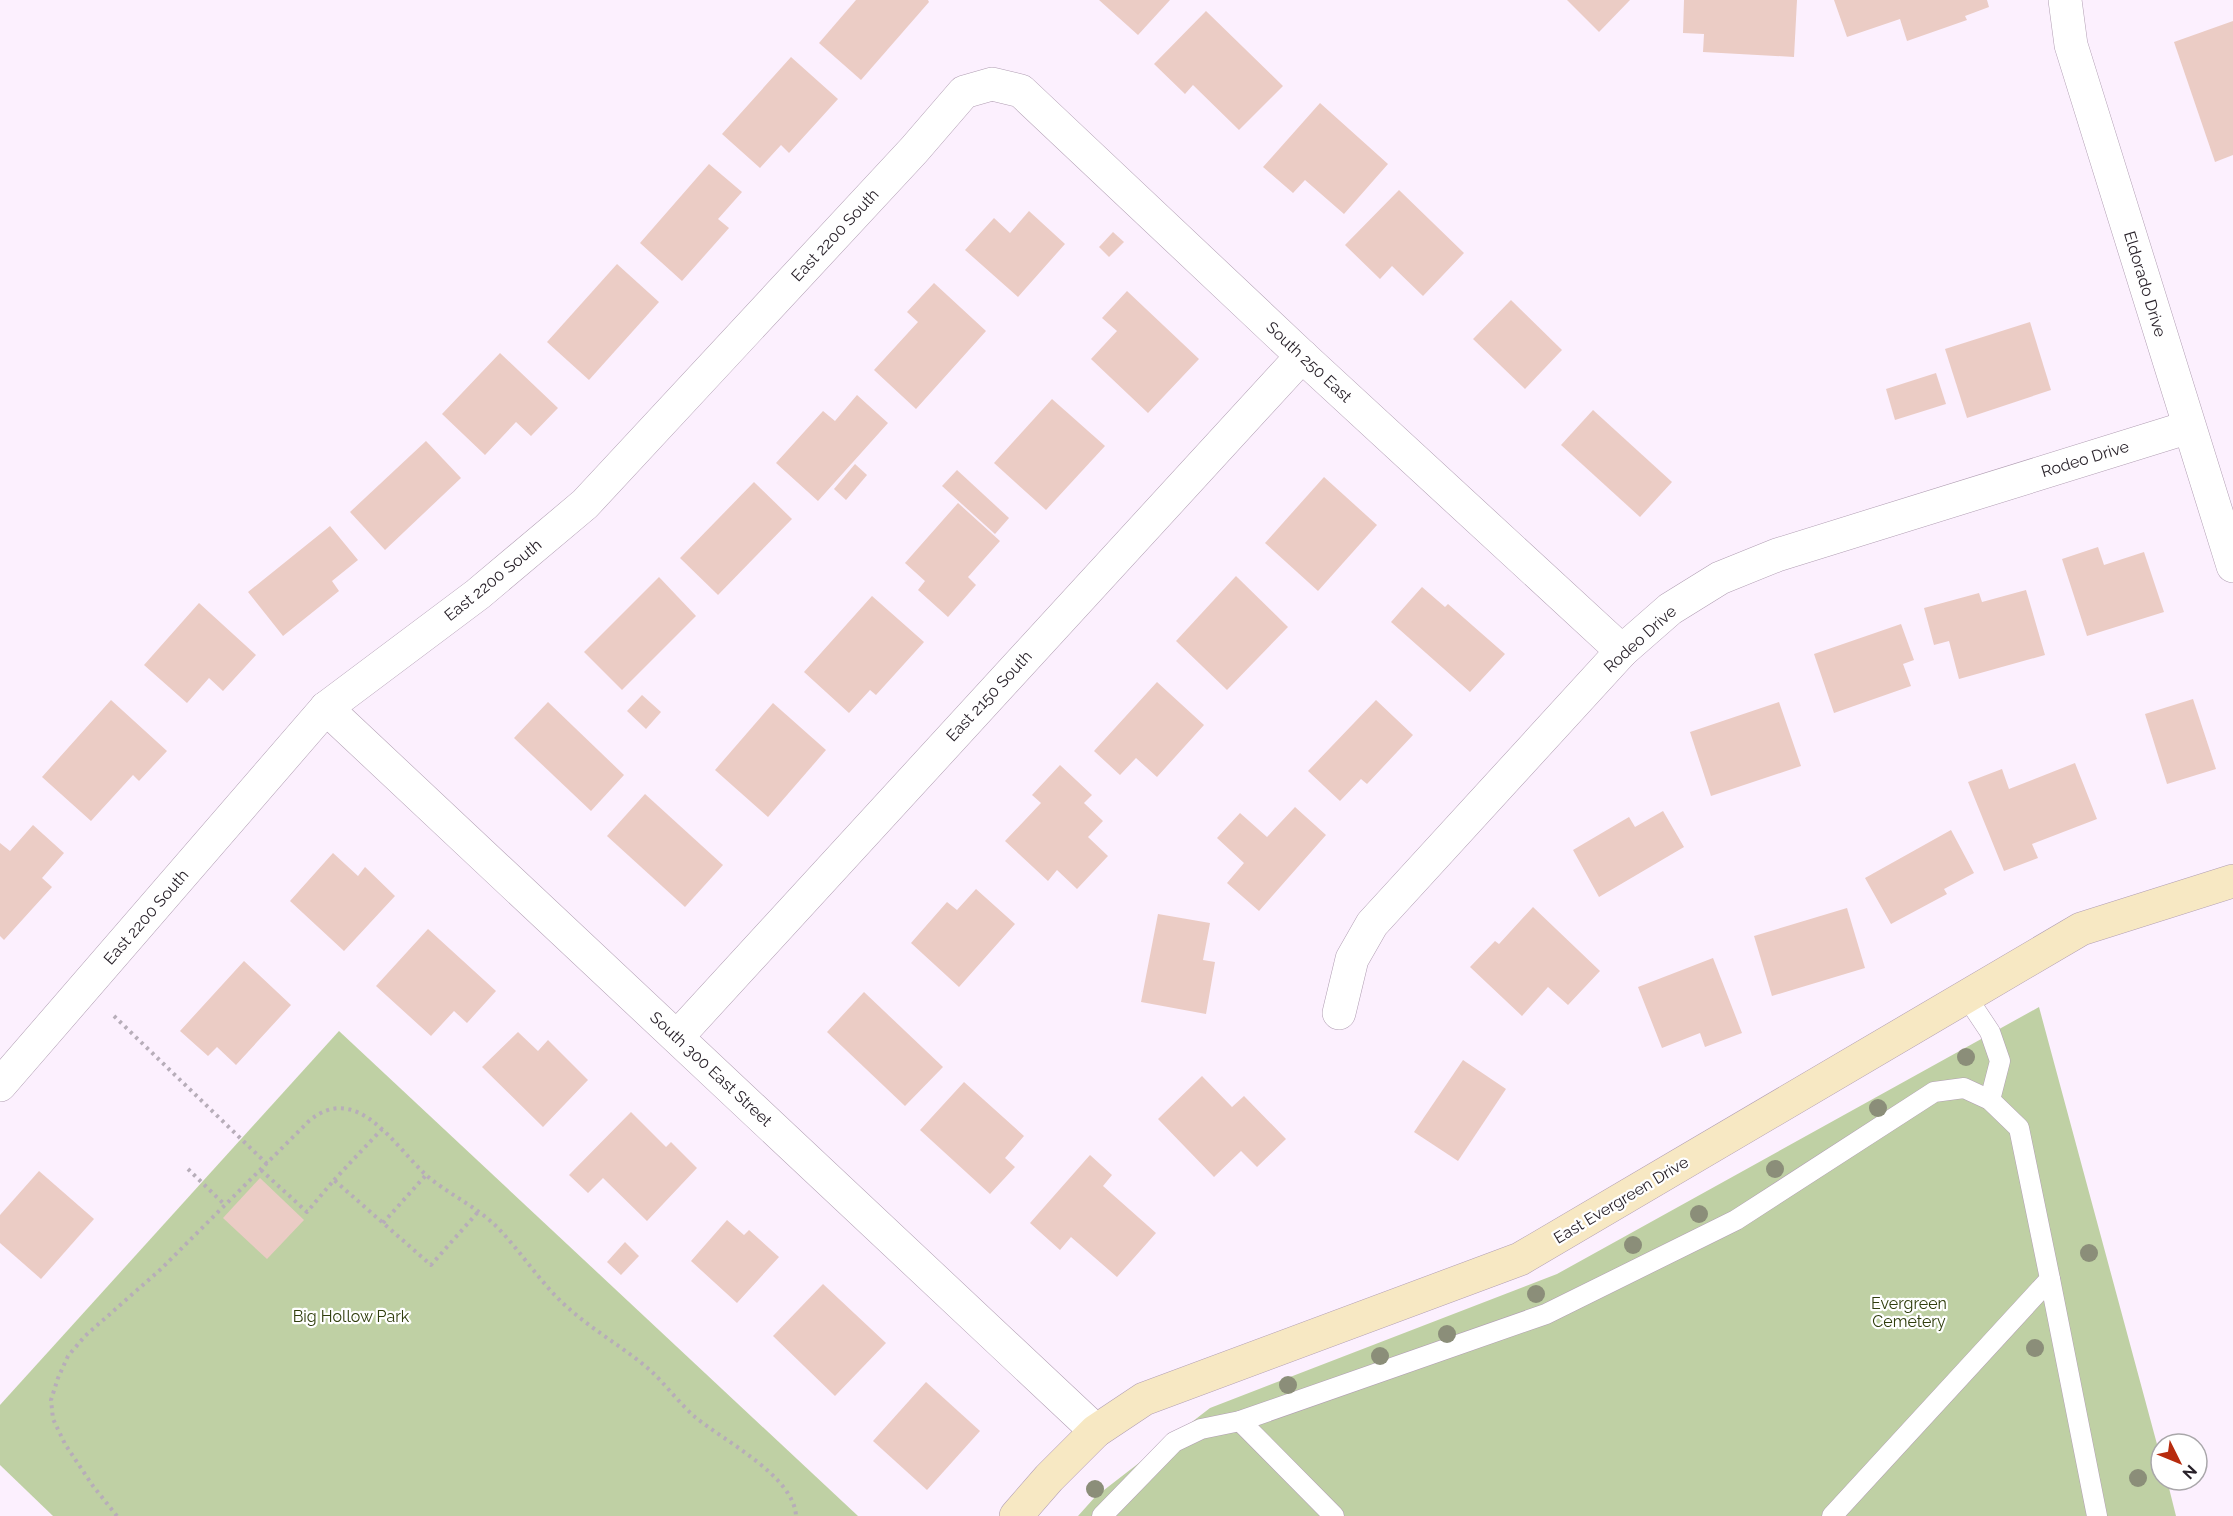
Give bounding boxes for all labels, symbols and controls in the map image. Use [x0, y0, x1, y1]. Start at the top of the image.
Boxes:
street label: East 2200 South [787, 185, 883, 285]
street label: Eldorado Drive [2120, 229, 2170, 339]
street label: South 250 East [1262, 318, 1356, 407]
street label: Rodeo Drive [2039, 437, 2131, 481]
street label: East 2200 South [441, 535, 545, 625]
street label: Rodeo Drive [1600, 602, 1680, 676]
street label: East 2150 South [942, 647, 1036, 745]
street label: East 2200 South [100, 866, 192, 968]
street label: South 300 East Street [646, 1008, 776, 1131]
street label: East Evergreen Drive [1550, 1152, 1692, 1248]
park label: Evergreen Cemetery [1871, 1294, 1947, 1331]
park label: Big Hollow Park [293, 1307, 410, 1326]
north arrow [2149, 1432, 2209, 1492]
text: N [2178, 1461, 2201, 1483]

